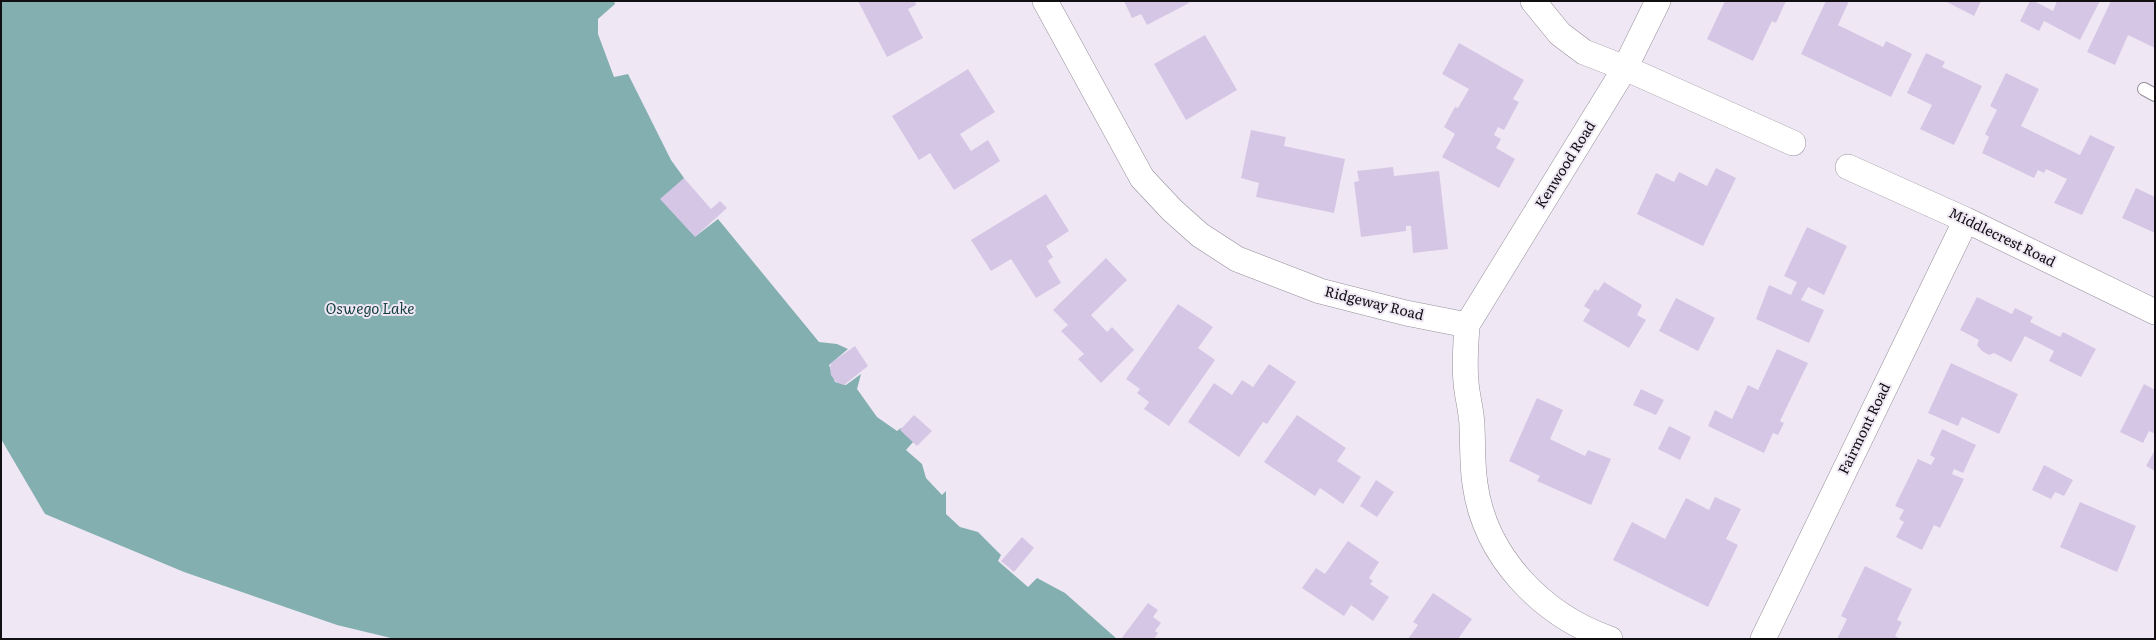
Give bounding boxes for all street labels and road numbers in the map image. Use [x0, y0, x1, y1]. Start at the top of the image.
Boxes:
street label: Kenwood Road [1532, 118, 1600, 212]
street label: Middlecrest Road [1946, 205, 2058, 271]
street label: Ridgeway Road [1323, 284, 1425, 324]
street label: Fairmont Road [1836, 381, 1894, 477]

